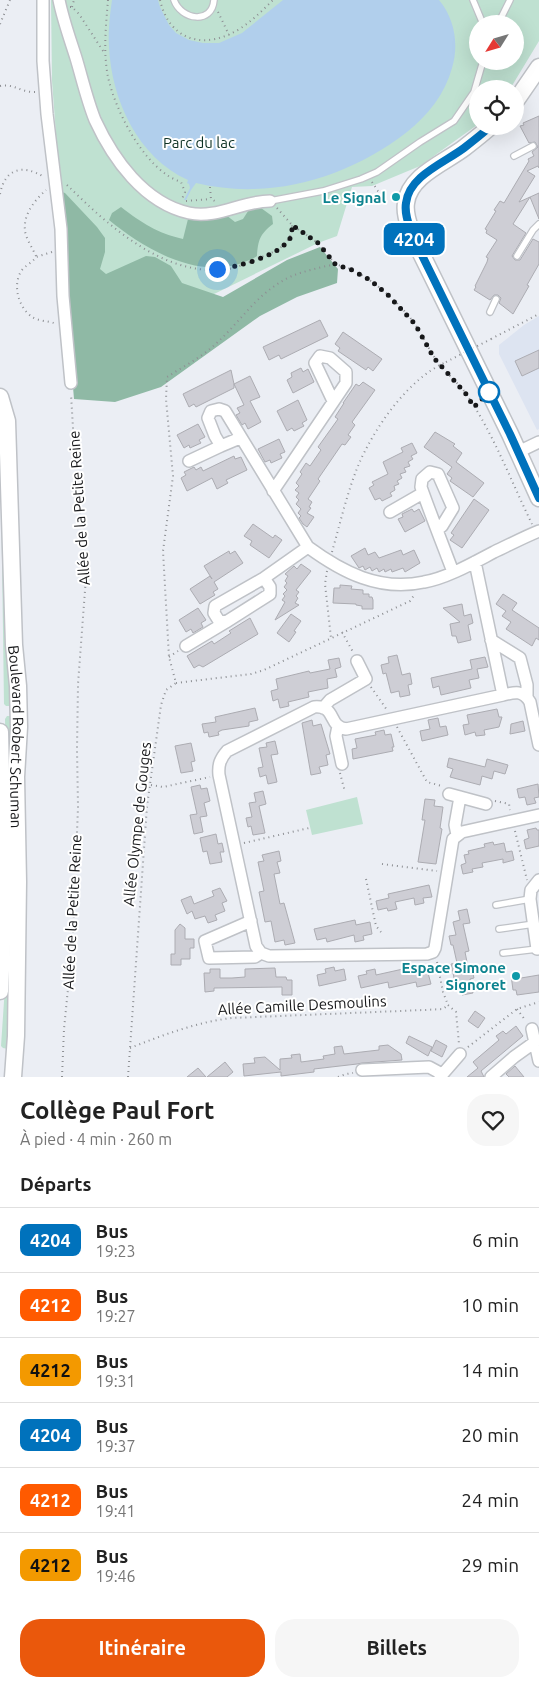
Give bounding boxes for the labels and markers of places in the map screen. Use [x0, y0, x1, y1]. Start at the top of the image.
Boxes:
place label: Le Signal [323, 189, 386, 206]
marker: Le Signal [390, 191, 402, 203]
unlabelled marker [478, 381, 500, 403]
place label: Espace Simone Signoret [402, 959, 507, 993]
marker: Espace Simone Signoret [510, 970, 522, 982]

